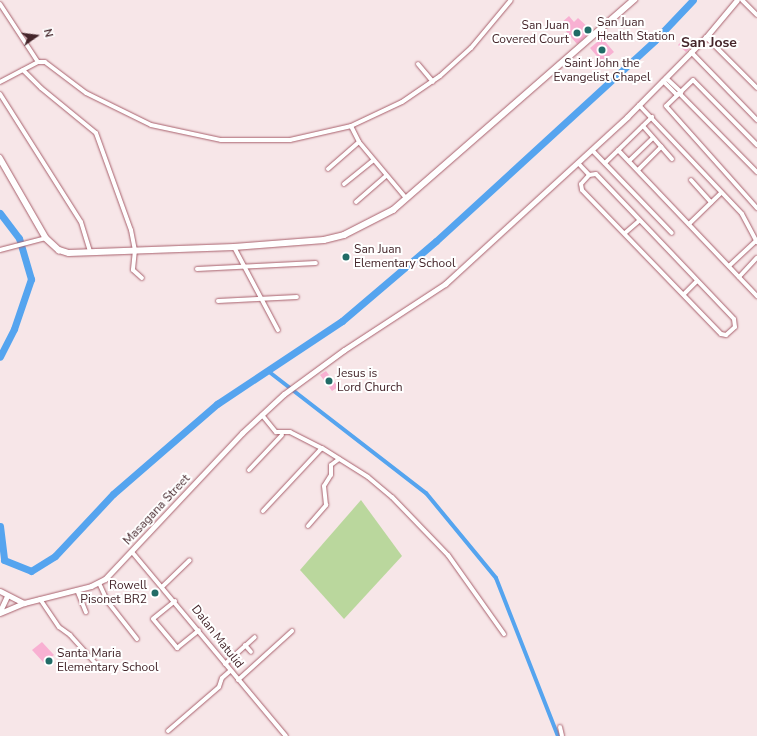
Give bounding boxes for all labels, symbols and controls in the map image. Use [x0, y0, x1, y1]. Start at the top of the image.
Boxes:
north arrow [16, 16, 56, 56]
place label: San Juan Health Station [597, 16, 675, 44]
place label: San Juan Covered Court [492, 19, 569, 47]
marker: San Juan Health Station [582, 24, 594, 36]
text: N [40, 27, 56, 39]
marker: San Juan Covered Court [572, 28, 582, 38]
district label: San Jose [681, 35, 737, 51]
marker: Saint John the Evangelist Chapel [597, 45, 607, 55]
place label: Saint John the Evangelist Chapel [553, 57, 651, 85]
place label: San Juan Elementary School [354, 243, 455, 271]
marker: San Juan Elementary School [341, 252, 351, 262]
place label: Jesus is Lord Church [337, 367, 403, 395]
marker: Jesus is Lord Church [324, 376, 334, 386]
street label: Masagana Street [121, 472, 193, 548]
place label: Rowell Pisonet BR2 [80, 579, 147, 607]
marker: Rowell Pisonet BR2 [150, 588, 160, 598]
street label: Dalan Matulid [188, 603, 246, 671]
place label: Santa Maria Elementary School [57, 647, 158, 675]
marker: Santa Maria Elementary School [44, 656, 54, 666]

